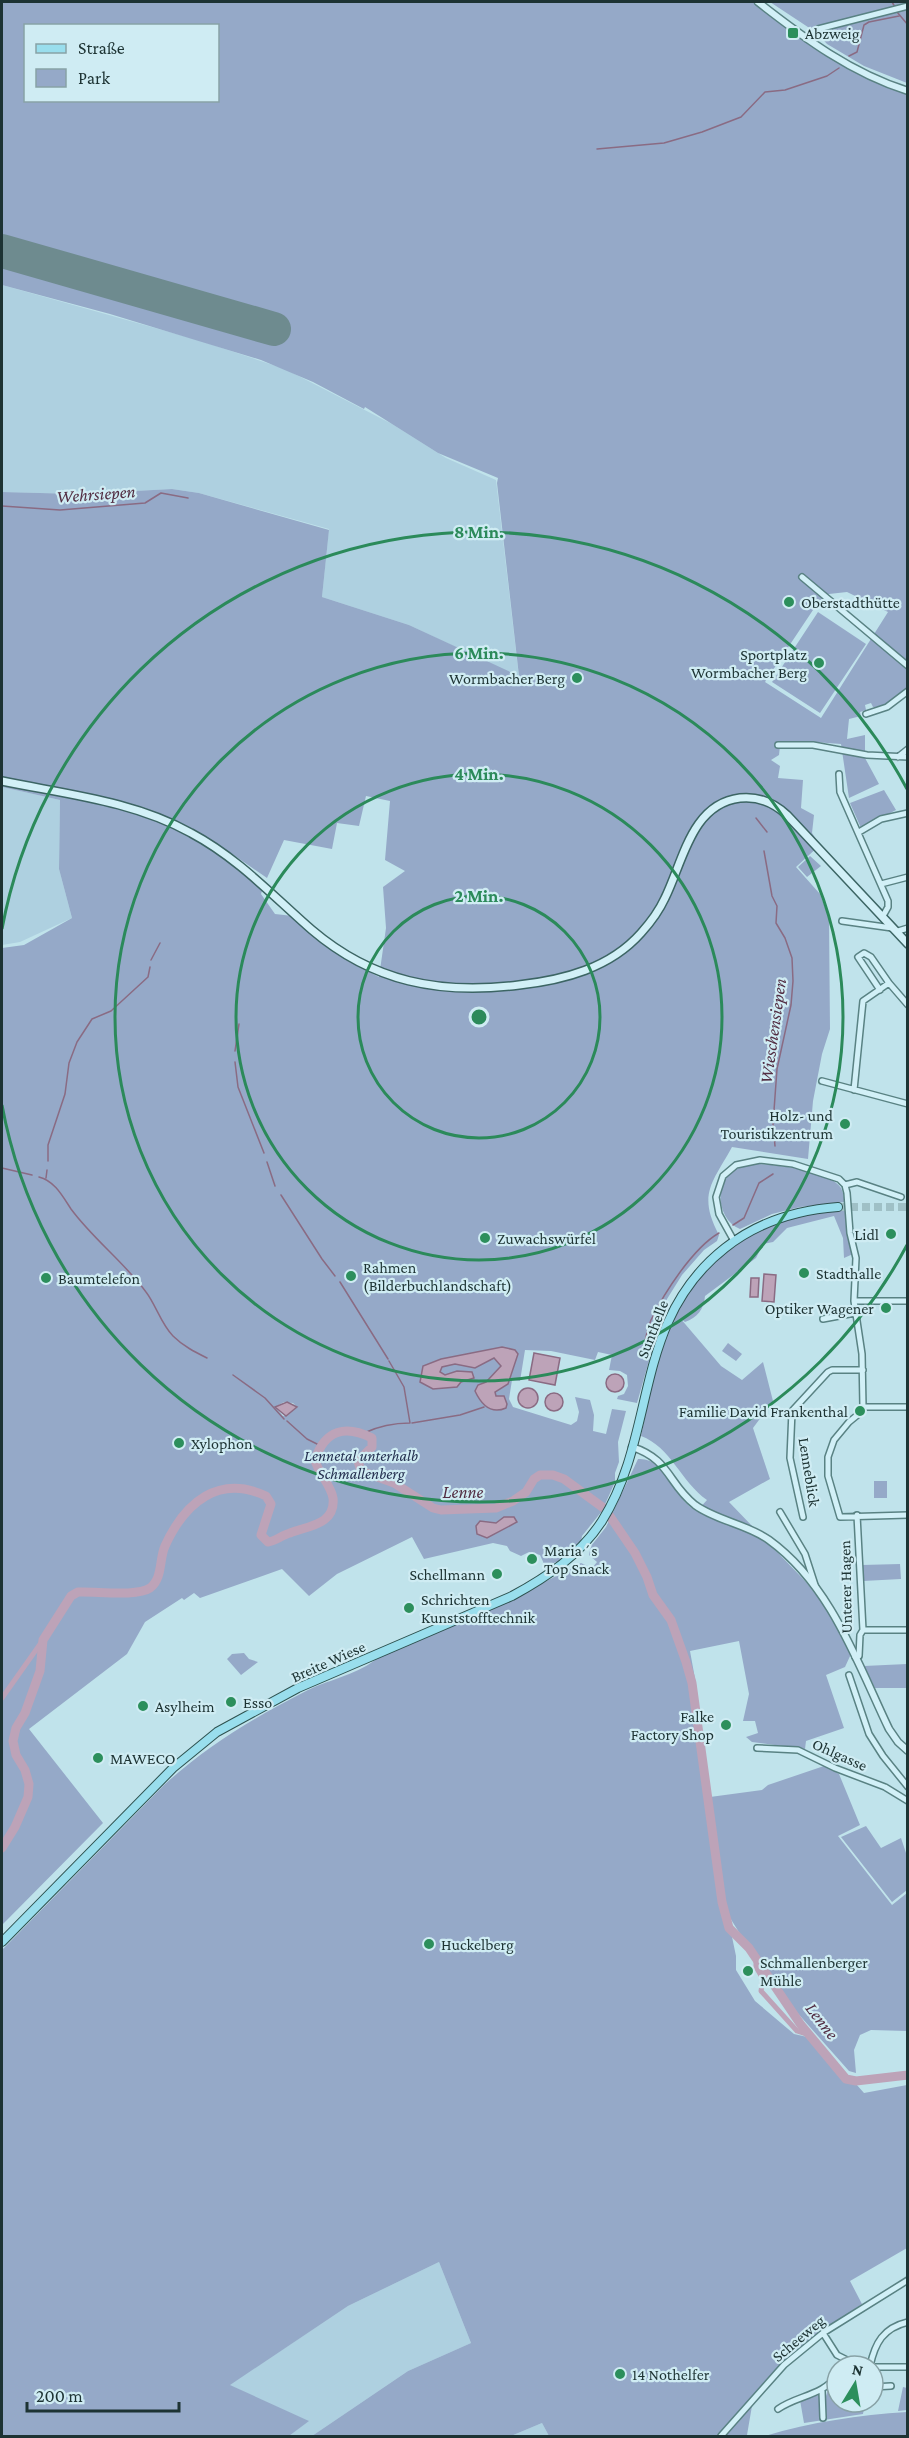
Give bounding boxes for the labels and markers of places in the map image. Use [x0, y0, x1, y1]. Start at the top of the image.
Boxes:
place label: Abzweig [805, 25, 860, 43]
marker: Abzweig [786, 26, 800, 40]
place label: Oberstadthütte [801, 594, 900, 611]
marker: Oberstadthütte [782, 595, 796, 609]
place label: Sportplatz Wormbacher Berg [691, 646, 807, 682]
marker: Sportplatz Wormbacher Berg [812, 656, 826, 670]
place label: Wormbacher Berg [449, 670, 565, 688]
marker: Wormbacher Berg [570, 671, 584, 685]
centre of rings [469, 1007, 489, 1027]
place label: Holz- und Touristikzentrum [720, 1107, 834, 1142]
marker: Holz- und Touristikzentrum [838, 1117, 852, 1131]
place label: Lidl [854, 1226, 879, 1243]
marker: Lidl [884, 1227, 898, 1241]
place label: Zuwachswürfel [497, 1230, 596, 1247]
marker: Zuwachswürfel [478, 1231, 492, 1245]
place label: Rahmen (Bilderbuchlandschaft) [363, 1259, 512, 1295]
place label: Stadthalle [816, 1265, 881, 1282]
marker: Stadthalle [797, 1266, 811, 1280]
marker: Rahmen (Bilderbuchlandschaft) [344, 1269, 358, 1283]
place label: Baumtelefon [58, 1270, 141, 1287]
marker: Baumtelefon [39, 1271, 53, 1285]
place label: Optiker Wagener [765, 1300, 874, 1318]
marker: Optiker Wagener [879, 1301, 893, 1315]
place label: Familie David Frankenthal [679, 1403, 848, 1420]
marker: Familie David Frankenthal [853, 1404, 867, 1418]
place label: Xylophon [191, 1435, 253, 1453]
marker: Xylophon [172, 1436, 186, 1450]
place label: Maria´s Top Snack [544, 1542, 609, 1578]
marker: Maria´s Top Snack [525, 1552, 539, 1566]
place label: Schellmann [409, 1566, 485, 1583]
marker: Schellmann [490, 1567, 504, 1581]
place label: Schrichten Kunststofftechnik [421, 1591, 535, 1626]
marker: Schrichten Kunststofftechnik [402, 1601, 416, 1615]
place label: Esso [243, 1694, 272, 1711]
marker: Esso [224, 1695, 238, 1709]
place label: Asylheim [155, 1698, 215, 1716]
marker: Asylheim [136, 1699, 150, 1713]
place label: Falke Factory Shop [631, 1708, 714, 1744]
marker: Falke Factory Shop [719, 1718, 733, 1732]
place label: MAWECO [110, 1750, 175, 1767]
marker: MAWECO [91, 1751, 105, 1765]
place label: Huckelberg [441, 1936, 514, 1954]
marker: Huckelberg [422, 1937, 436, 1951]
place label: Schmallenberger Mühle [760, 1954, 868, 1989]
marker: Schmallenberger Mühle [741, 1964, 755, 1978]
place label: 14 Nothelfer [632, 2366, 710, 2383]
marker: 14 Nothelfer [613, 2367, 627, 2381]

